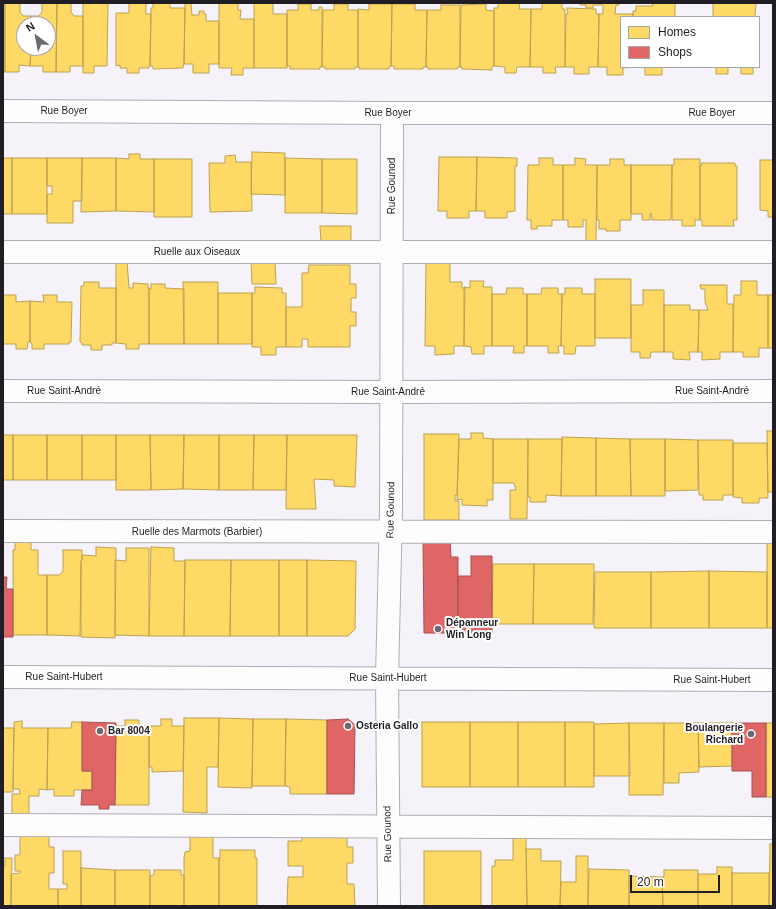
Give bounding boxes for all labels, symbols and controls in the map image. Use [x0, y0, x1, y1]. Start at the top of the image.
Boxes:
north arrow [16, 16, 56, 56]
legend [620, 16, 760, 68]
text: N [24, 19, 37, 34]
text: Homes [658, 25, 696, 39]
text: Shops [658, 45, 692, 59]
street label: Rue Boyer [40, 105, 88, 117]
street label: Rue Boyer [364, 107, 412, 119]
street label: Rue Boyer [688, 107, 736, 119]
street label: Rue Gounod [386, 158, 398, 214]
street label: Ruelle aux Oiseaux [154, 246, 240, 258]
street label: Rue Saint-André [27, 385, 101, 397]
street label: Rue Saint-André [675, 385, 749, 397]
street label: Rue Saint-André [351, 386, 425, 398]
street label: Rue Gounod [385, 482, 397, 538]
street label: Ruelle des Marmots (Barbier) [132, 526, 262, 538]
place label: Dépanneur Win Long [446, 617, 498, 640]
marker: Dépanneur Win Long [433, 624, 443, 634]
street label: Rue Saint-Hubert [25, 671, 103, 683]
street label: Rue Saint-Hubert [349, 672, 427, 684]
street label: Rue Saint-Hubert [673, 674, 751, 686]
place label: Osteria Gallo [356, 720, 418, 732]
marker: Osteria Gallo [343, 721, 353, 731]
place label: Boulangerie Richard [685, 722, 743, 746]
place label: Bar 8004 [108, 725, 150, 737]
marker: Bar 8004 [95, 726, 105, 736]
marker: Boulangerie Richard [746, 729, 756, 739]
street label: Rue Gounod [382, 806, 394, 862]
scale bar [632, 867, 722, 893]
text: 20 m [637, 875, 664, 889]

